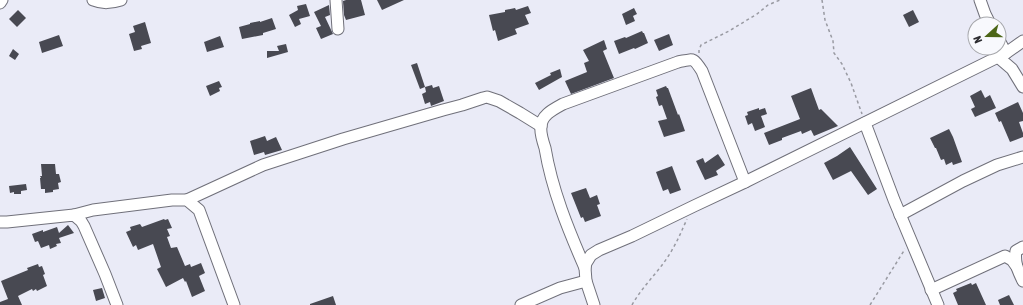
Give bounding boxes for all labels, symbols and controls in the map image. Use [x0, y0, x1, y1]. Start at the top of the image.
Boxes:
north arrow [967, 16, 1007, 56]
text: N [971, 34, 984, 45]

